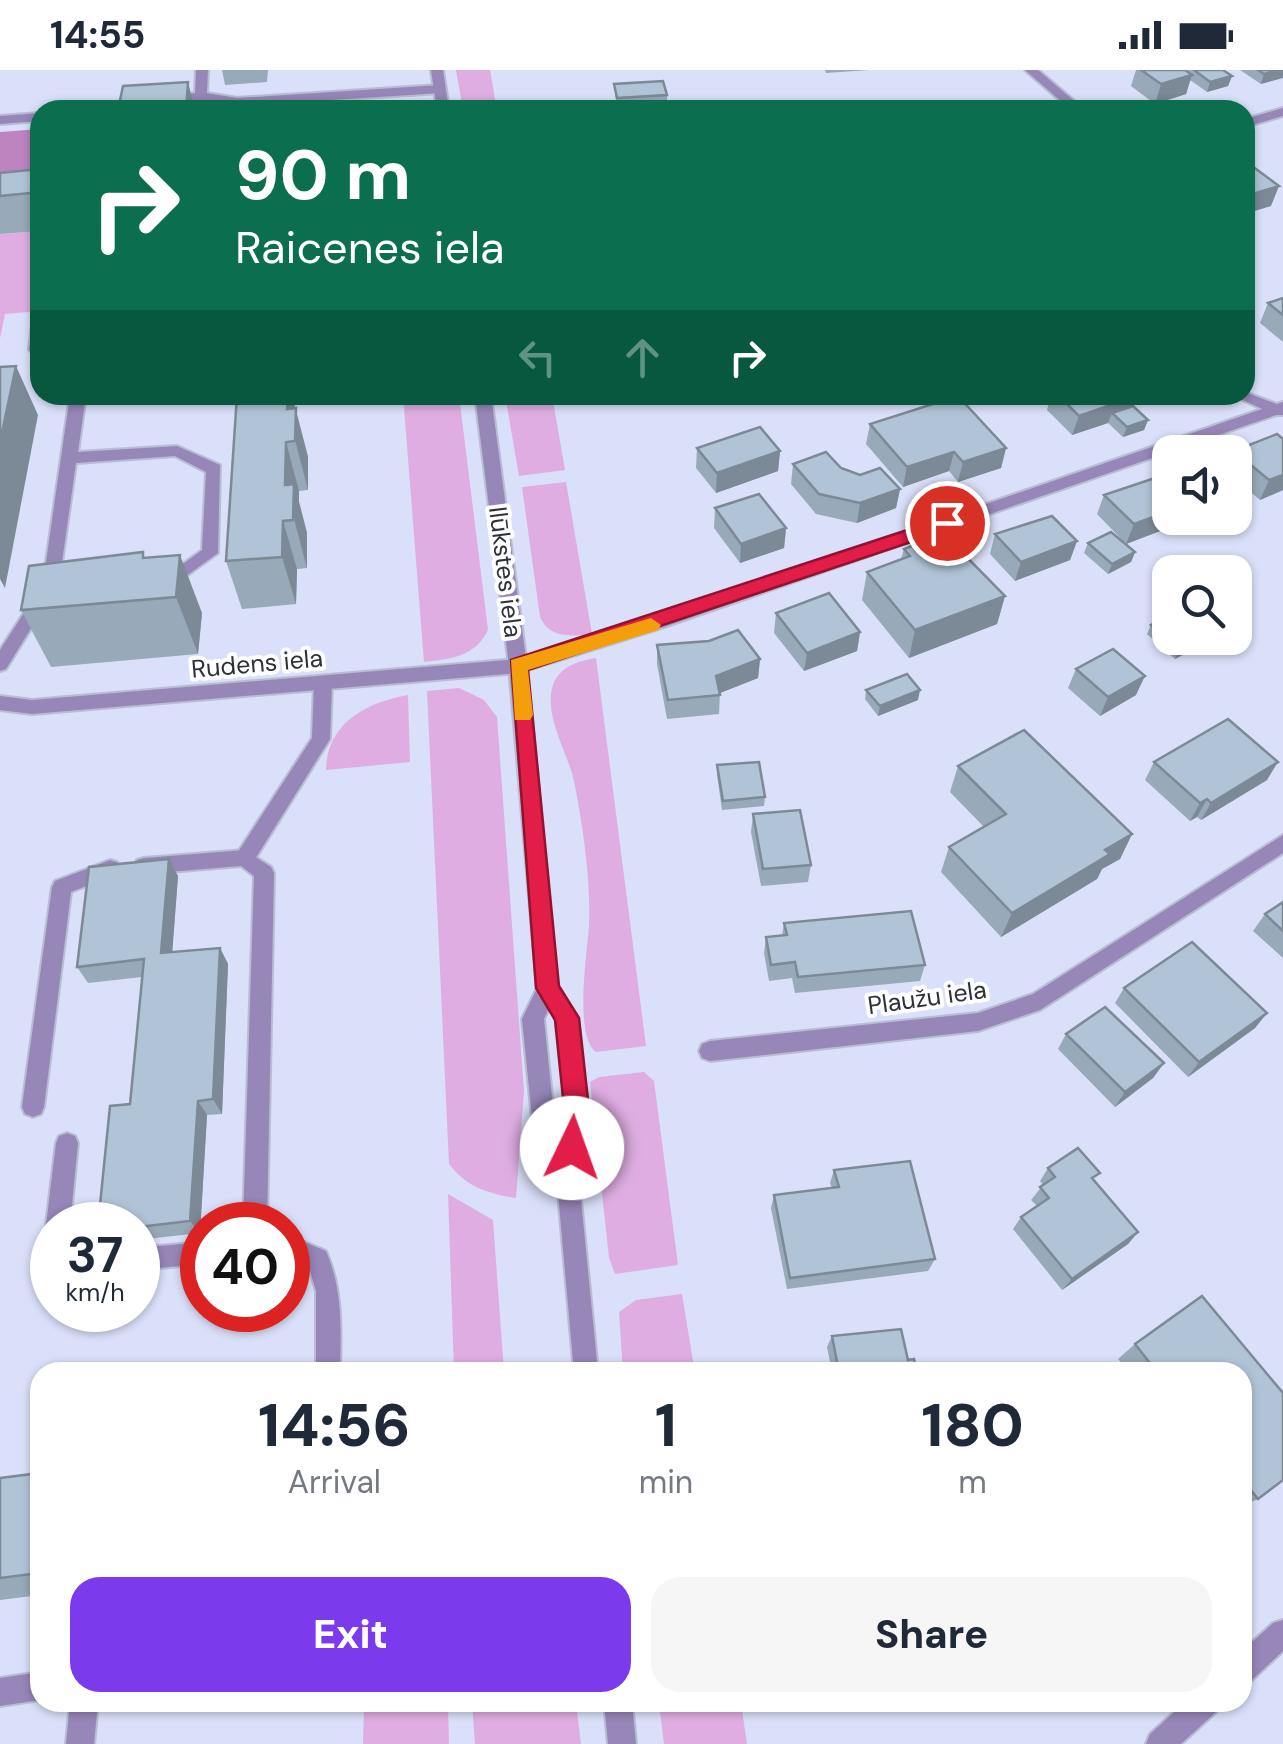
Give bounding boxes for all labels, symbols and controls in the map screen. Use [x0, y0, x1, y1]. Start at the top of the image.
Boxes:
text: 14:55 [50, 10, 145, 60]
text: 90 m [235, 130, 411, 221]
icon: right [70, 140, 200, 270]
text: Raicenes iela [235, 218, 505, 277]
icon: left [510, 330, 565, 385]
icon: ahead [615, 330, 670, 385]
icon: right [720, 330, 775, 385]
map controls [1152, 435, 1252, 655]
button: sound [1152, 435, 1252, 535]
pin [905, 481, 990, 566]
icon: arrive [920, 496, 975, 551]
street label: Ilūkstes iela [481, 505, 530, 640]
button: search [1152, 555, 1252, 655]
street label: Rudens iela [190, 641, 324, 686]
street label: Plaužu iela [865, 973, 989, 1022]
position arrow [520, 1096, 624, 1200]
speed limit sign: 40 [180, 1202, 310, 1332]
text: 37 [67, 1222, 123, 1288]
text: km/h [65, 1276, 125, 1309]
text: 14:56 [258, 1386, 411, 1465]
text: 1 [655, 1386, 677, 1465]
text: 180 [921, 1386, 1024, 1465]
text: Arrival [288, 1461, 381, 1503]
text: min [639, 1461, 693, 1503]
text: m [958, 1461, 987, 1503]
button: Exit [70, 1577, 631, 1692]
button: Share [651, 1577, 1212, 1692]

